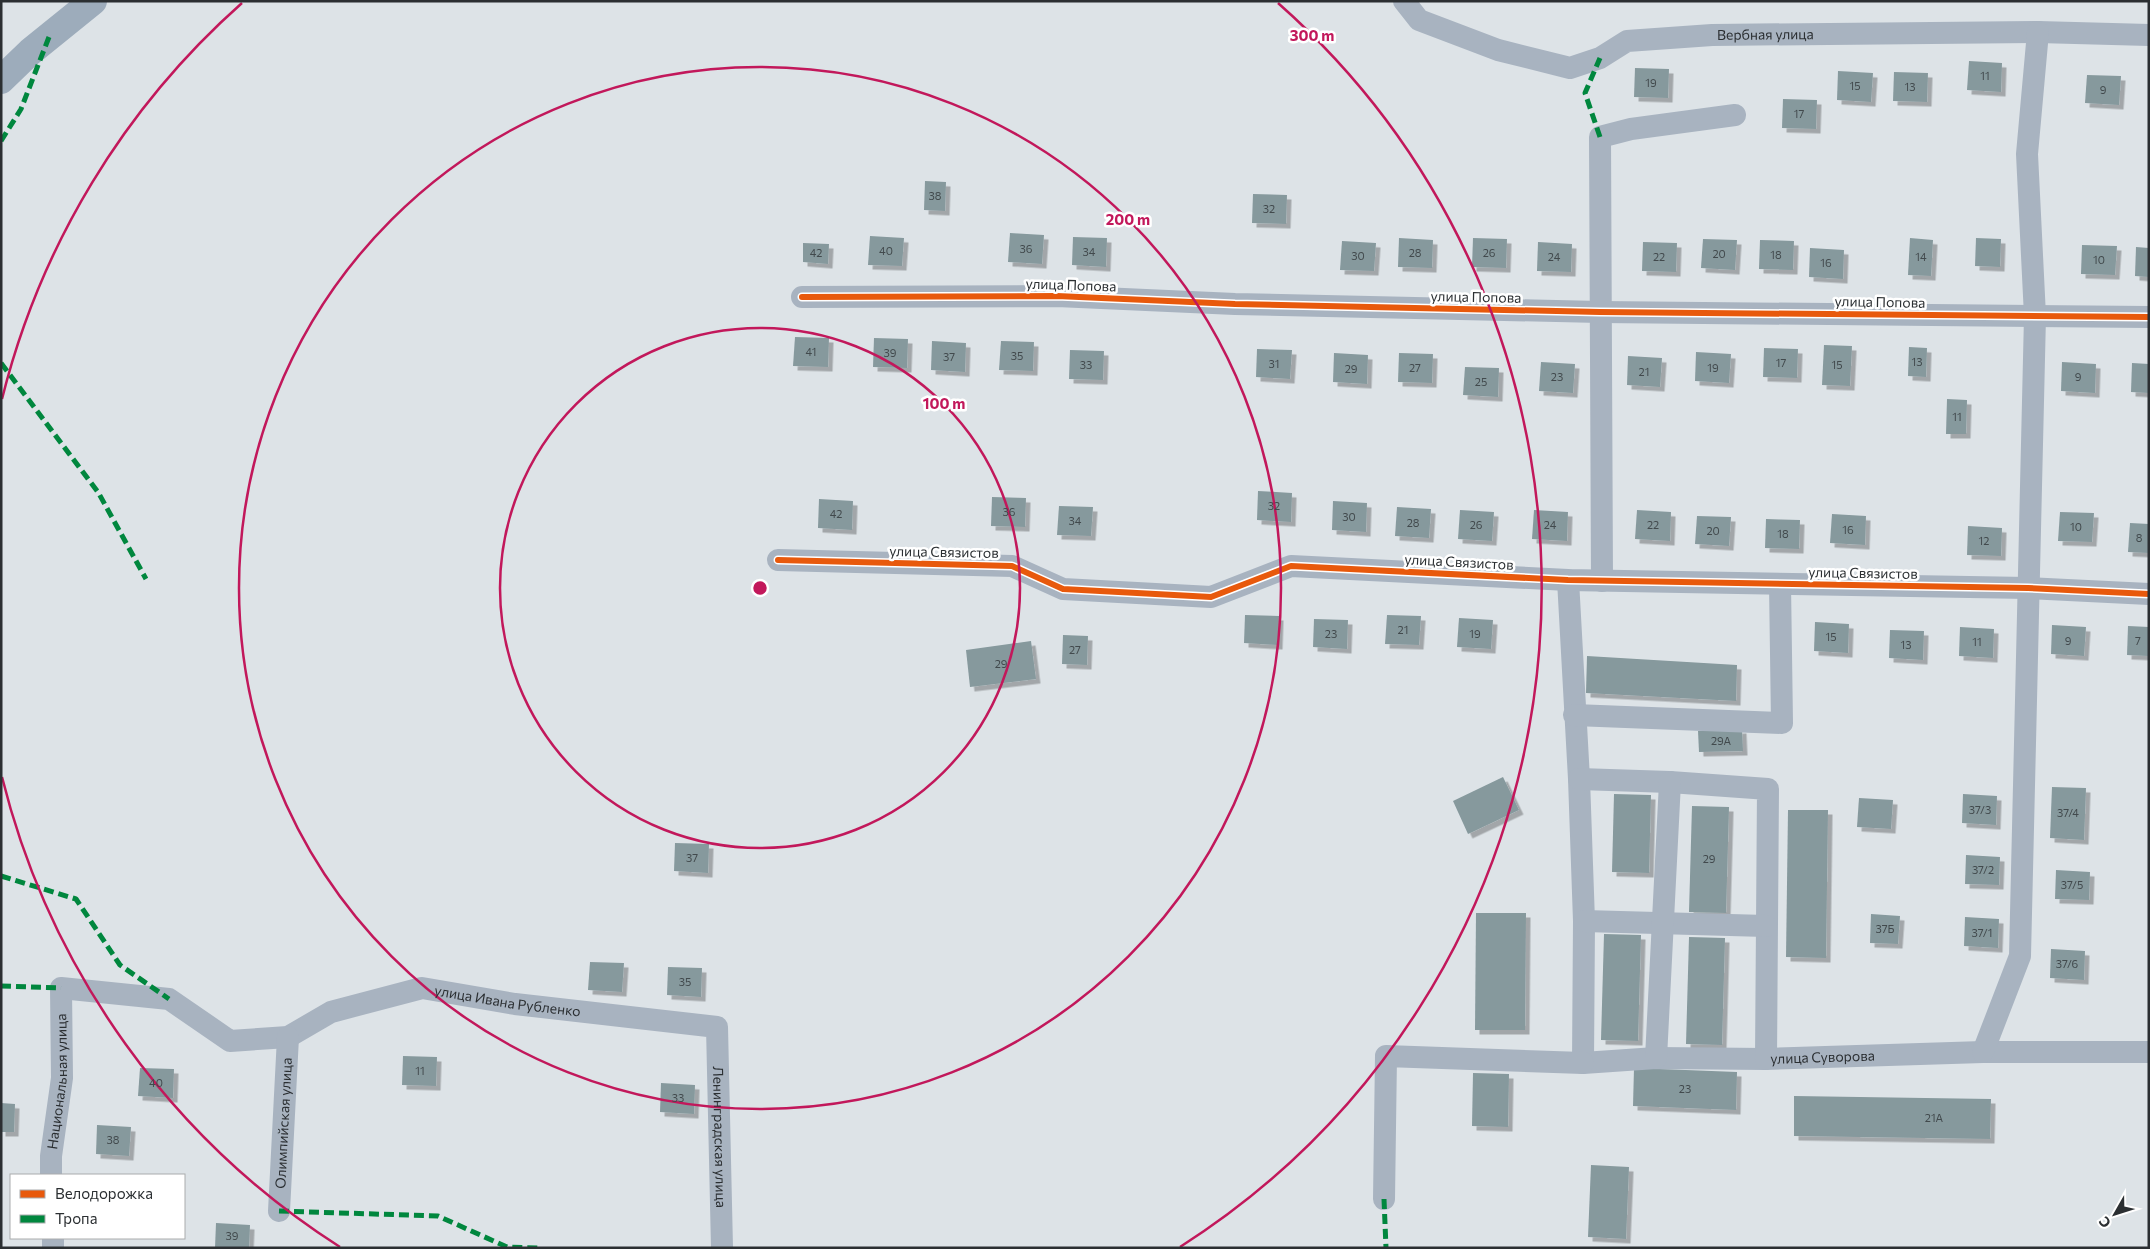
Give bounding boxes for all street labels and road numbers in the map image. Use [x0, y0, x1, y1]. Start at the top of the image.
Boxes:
street label: Вербная улица [1717, 25, 1814, 43]
street label: улица Попова [1025, 274, 1117, 295]
street label: улица Попова [1430, 287, 1522, 306]
street label: улица Попова [1834, 292, 1926, 311]
street label: улица Связистов [889, 542, 999, 561]
street label: улица Связистов [1404, 550, 1514, 573]
street label: улица Связистов [1808, 563, 1918, 582]
street label: улица Ивана Рубленко [433, 981, 582, 1019]
street label: Национальная улица [43, 1013, 70, 1150]
street label: улица Суворова [1770, 1046, 1875, 1067]
street label: Олимпийская улица [271, 1057, 295, 1189]
street label: Ленинградская улица [710, 1066, 730, 1208]

